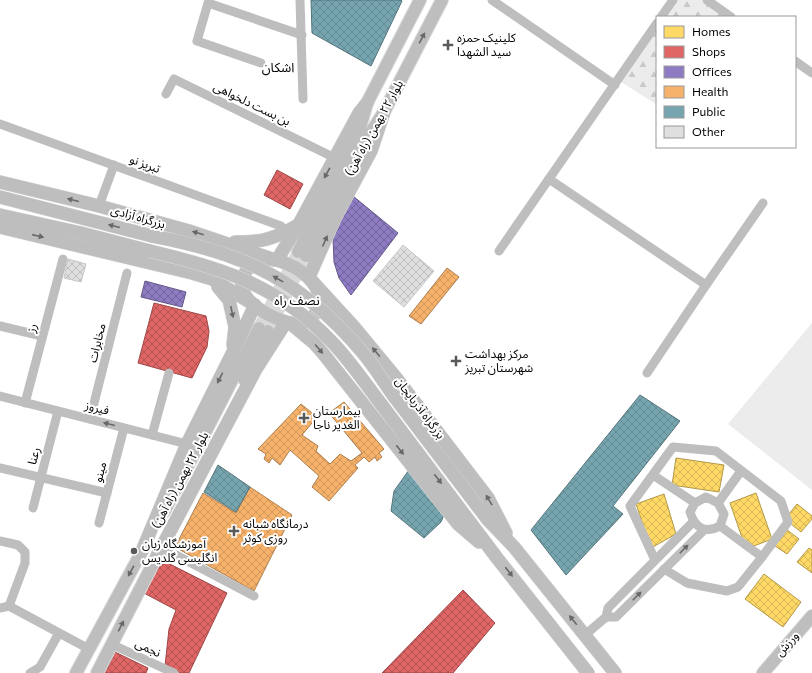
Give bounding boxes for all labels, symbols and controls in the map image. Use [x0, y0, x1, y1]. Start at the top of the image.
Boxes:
legend [656, 16, 796, 148]
text: Homes [692, 24, 730, 38]
place label: کلینیک حمزه سید الشهدا [457, 30, 517, 59]
one-way arrow [419, 32, 426, 44]
marker: کلینیک حمزه سید الشهدا [442, 39, 454, 51]
text: Shops [692, 44, 726, 58]
district label: اشکان [262, 59, 294, 76]
text: Offices [692, 64, 732, 78]
street label: بلوار ۲۲ بهمن (راه آهن) [341, 77, 406, 178]
street label: بن بست دلخواهی [211, 78, 293, 129]
text: Health [692, 84, 728, 98]
text: Public [692, 104, 725, 118]
text: Other [692, 124, 725, 138]
street label: تبریز نو [128, 151, 163, 176]
one-way arrow [323, 167, 330, 179]
one-way arrow [66, 196, 79, 202]
street label: بزرگراه آزادی [109, 202, 167, 231]
one-way arrow [108, 223, 120, 229]
one-way arrow [192, 230, 204, 236]
one-way arrow [32, 234, 44, 240]
one-way arrow [322, 235, 328, 247]
one-way arrow [272, 275, 284, 282]
district label: نصف راه [274, 292, 320, 308]
one-way arrow [229, 306, 235, 318]
street label: رز [23, 322, 40, 335]
street label: مخابرات [84, 322, 109, 364]
one-way arrow [314, 344, 323, 354]
place label: مرکز بهداشت شهرستان تبریز [464, 346, 533, 375]
one-way arrow [371, 347, 380, 358]
marker: مرکز بهداشت شهرستان تبریز [450, 355, 462, 367]
one-way arrow [217, 372, 223, 384]
street label: بزرگراه آذربایجان [392, 374, 449, 442]
street label: فیروز [82, 397, 111, 418]
place label: بیمارستان الغدیر ناجا [313, 403, 361, 432]
marker: بیمارستان الغدیر ناجا [298, 412, 310, 424]
one-way arrow [103, 421, 115, 427]
street label: بلوار ۲۲ بهمن (راه آهن) [148, 429, 211, 531]
street label: رعنا [24, 445, 43, 466]
one-way arrow [396, 445, 404, 456]
street label: مینو [90, 460, 109, 484]
one-way arrow [434, 474, 442, 485]
one-way arrow [485, 494, 492, 506]
place label: درمانگاه شبانه روزی کوثر [242, 516, 309, 545]
marker: درمانگاه شبانه روزی کوثر [228, 525, 240, 537]
place label: آموزشگاه زبان انگلیسی گلدیس [142, 536, 217, 565]
one-way arrow [679, 544, 689, 554]
marker: آموزشگاه زبان انگلیسی گلدیس [129, 546, 139, 556]
one-way arrow [128, 565, 135, 577]
one-way arrow [504, 567, 513, 578]
one-way arrow [632, 592, 642, 601]
one-way arrow [569, 615, 578, 626]
one-way arrow [118, 620, 124, 632]
street label: ورزش [772, 628, 802, 659]
street label: نجمی [133, 635, 163, 660]

